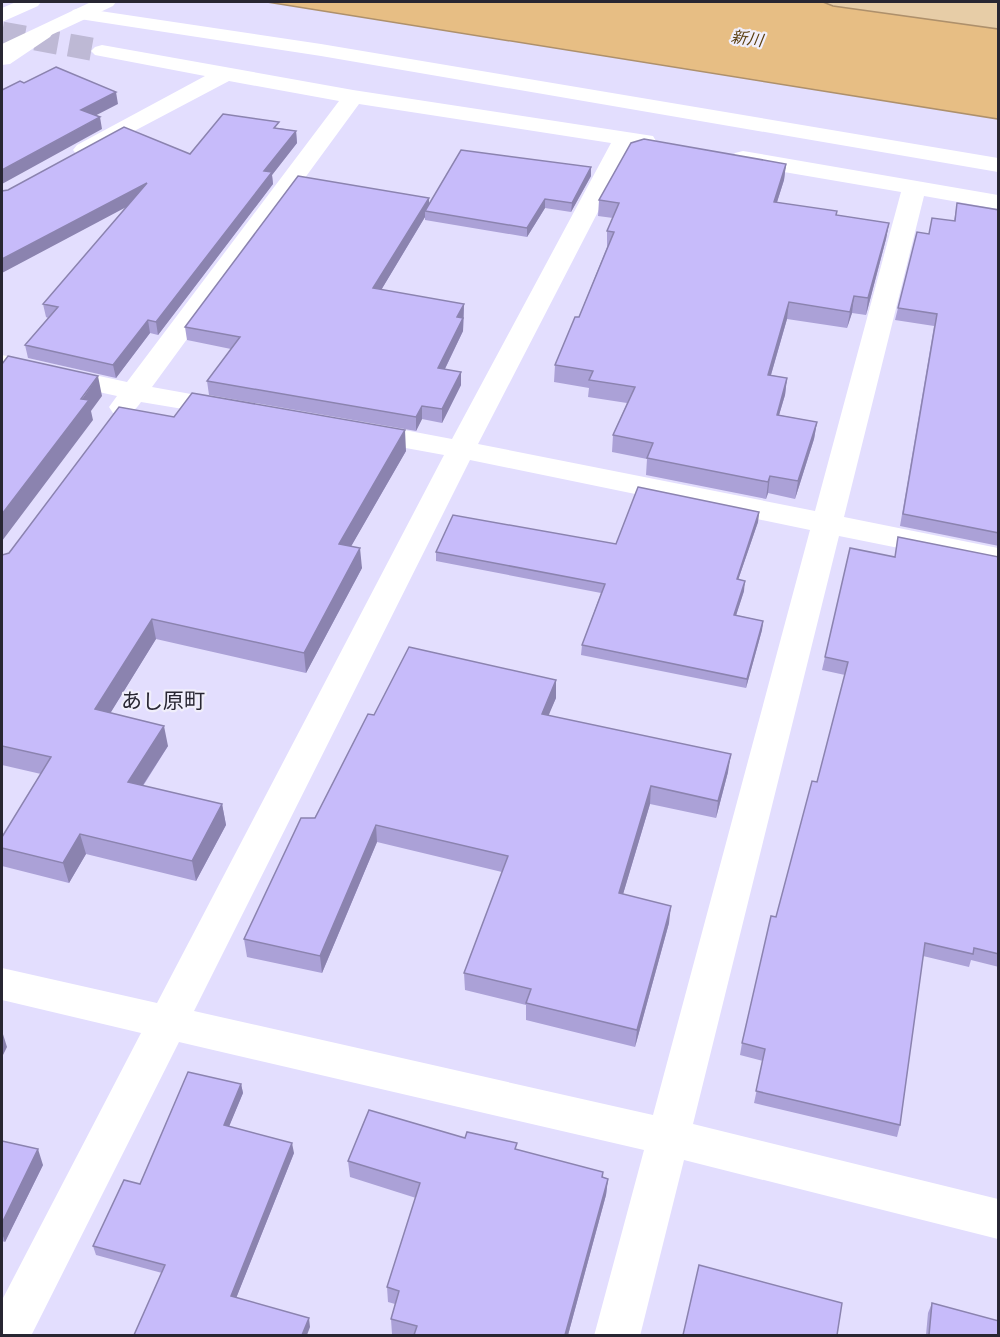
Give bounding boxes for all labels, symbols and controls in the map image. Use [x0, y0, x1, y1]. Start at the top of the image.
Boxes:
water label: 新川 [730, 25, 766, 51]
district label: あし原町 [121, 686, 205, 714]

